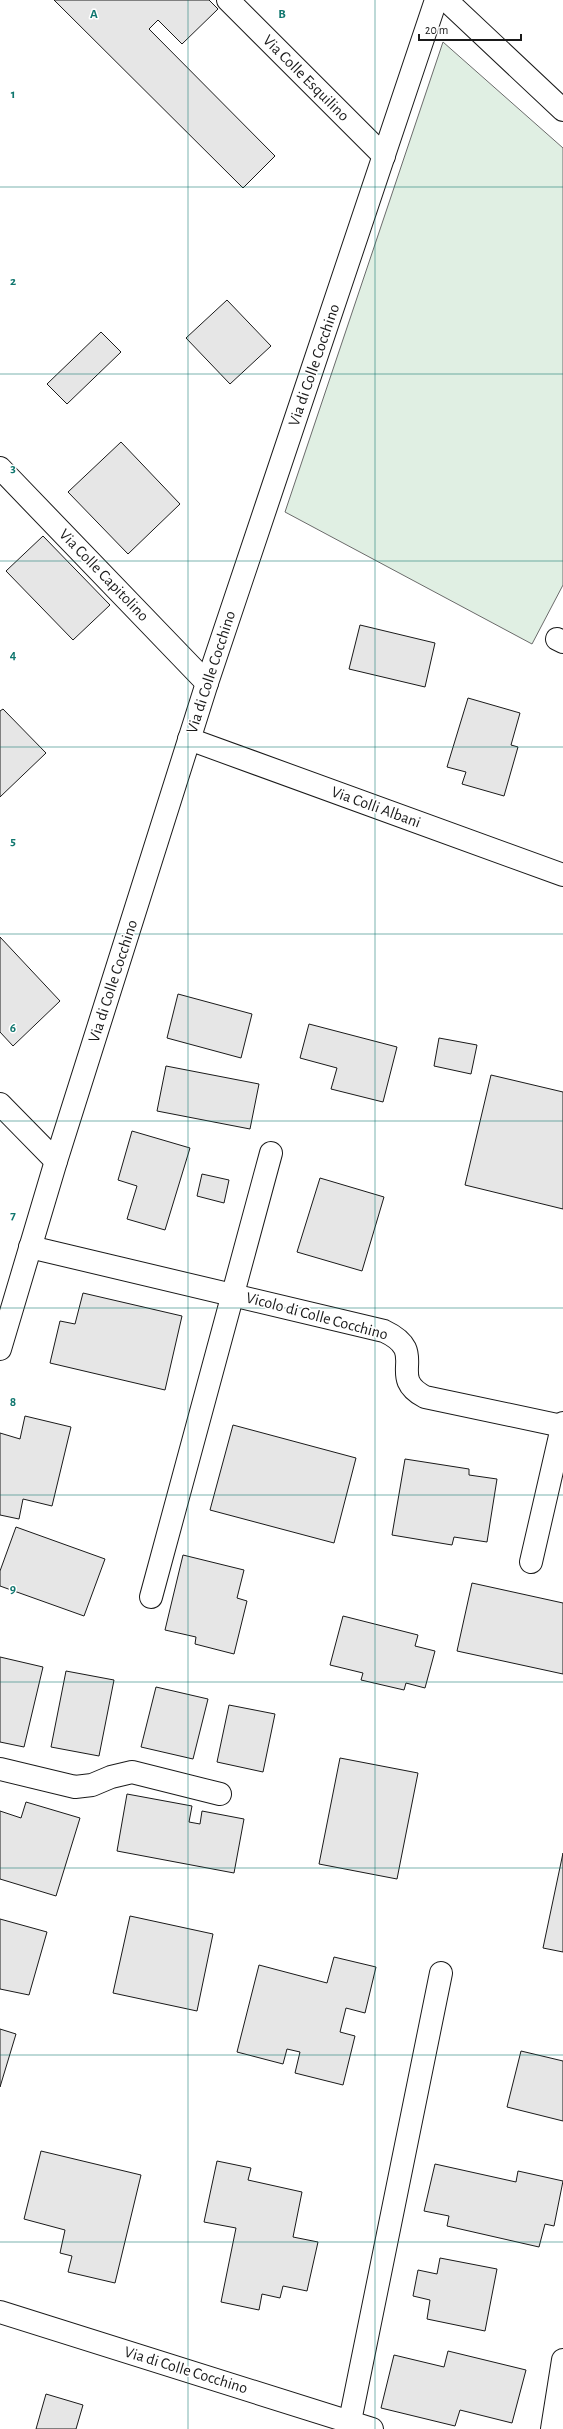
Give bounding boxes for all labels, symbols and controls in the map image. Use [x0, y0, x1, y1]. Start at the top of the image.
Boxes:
text: A [90, 8, 98, 21]
text: B [278, 8, 286, 21]
scale bar [419, 16, 521, 42]
text: 20 m [425, 24, 448, 36]
street label: Via Colle Esquilino [260, 32, 352, 124]
text: 1 [11, 88, 15, 101]
text: 2 [10, 275, 16, 288]
street label: Via di Colle Cocchino [286, 302, 342, 428]
text: 3 [10, 462, 16, 475]
street label: Via Colle Capitolino [56, 526, 152, 624]
street label: Via di Colle Cocchino [184, 609, 238, 735]
text: 4 [10, 649, 17, 662]
street label: Via Colli Albani [329, 783, 423, 831]
text: 5 [10, 835, 16, 848]
street label: Via di Colle Cocchino [86, 918, 140, 1044]
text: 6 [10, 1022, 16, 1035]
text: 7 [10, 1209, 16, 1222]
street label: Vicolo di Colle Cocchino [244, 1289, 390, 1343]
text: 8 [10, 1396, 16, 1409]
text: 9 [10, 1583, 16, 1596]
street label: Via di Colle Cocchino [122, 2344, 250, 2396]

